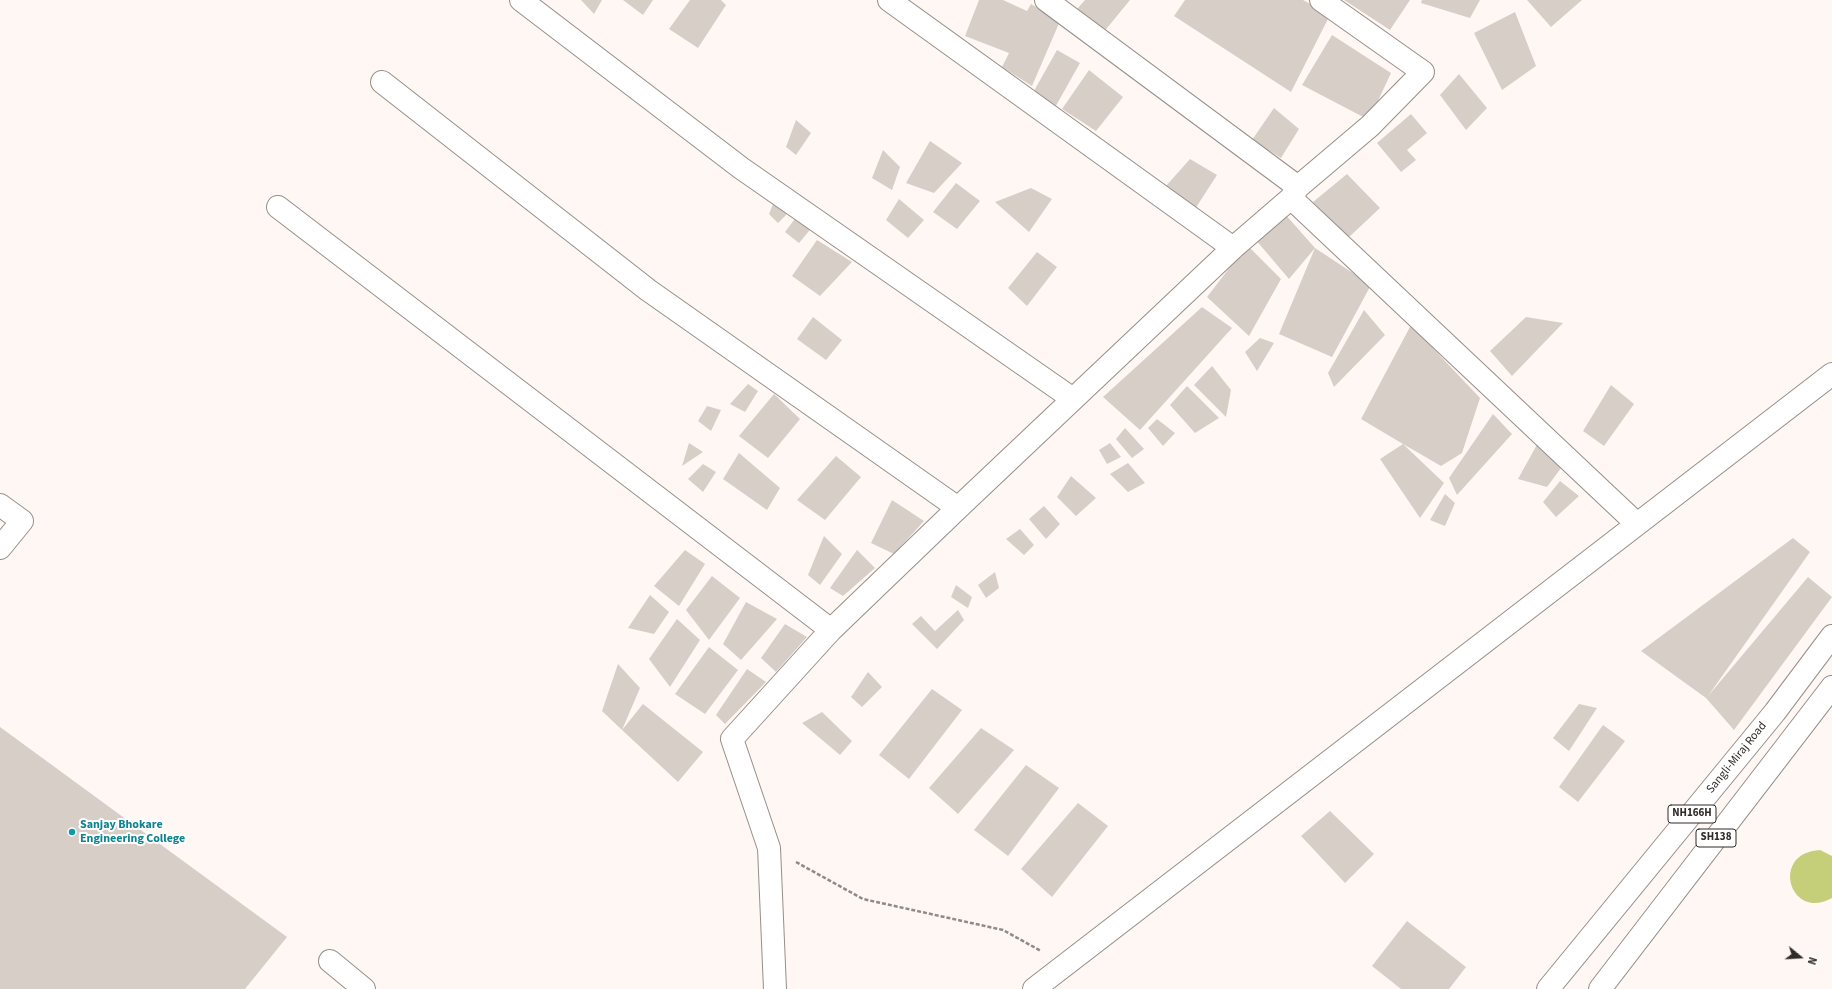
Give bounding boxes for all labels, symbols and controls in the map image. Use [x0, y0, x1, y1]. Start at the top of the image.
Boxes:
street label: Sangli-Miraj Road [1704, 719, 1770, 797]
road number: NH166H [1668, 805, 1716, 823]
place label: Sanjay Bhokare Engineering College [80, 818, 185, 846]
marker: Sanjay Bhokare Engineering College [67, 827, 77, 837]
road number: SH138 [1696, 829, 1736, 847]
north arrow [1780, 937, 1820, 977]
text: N [1804, 955, 1820, 967]

